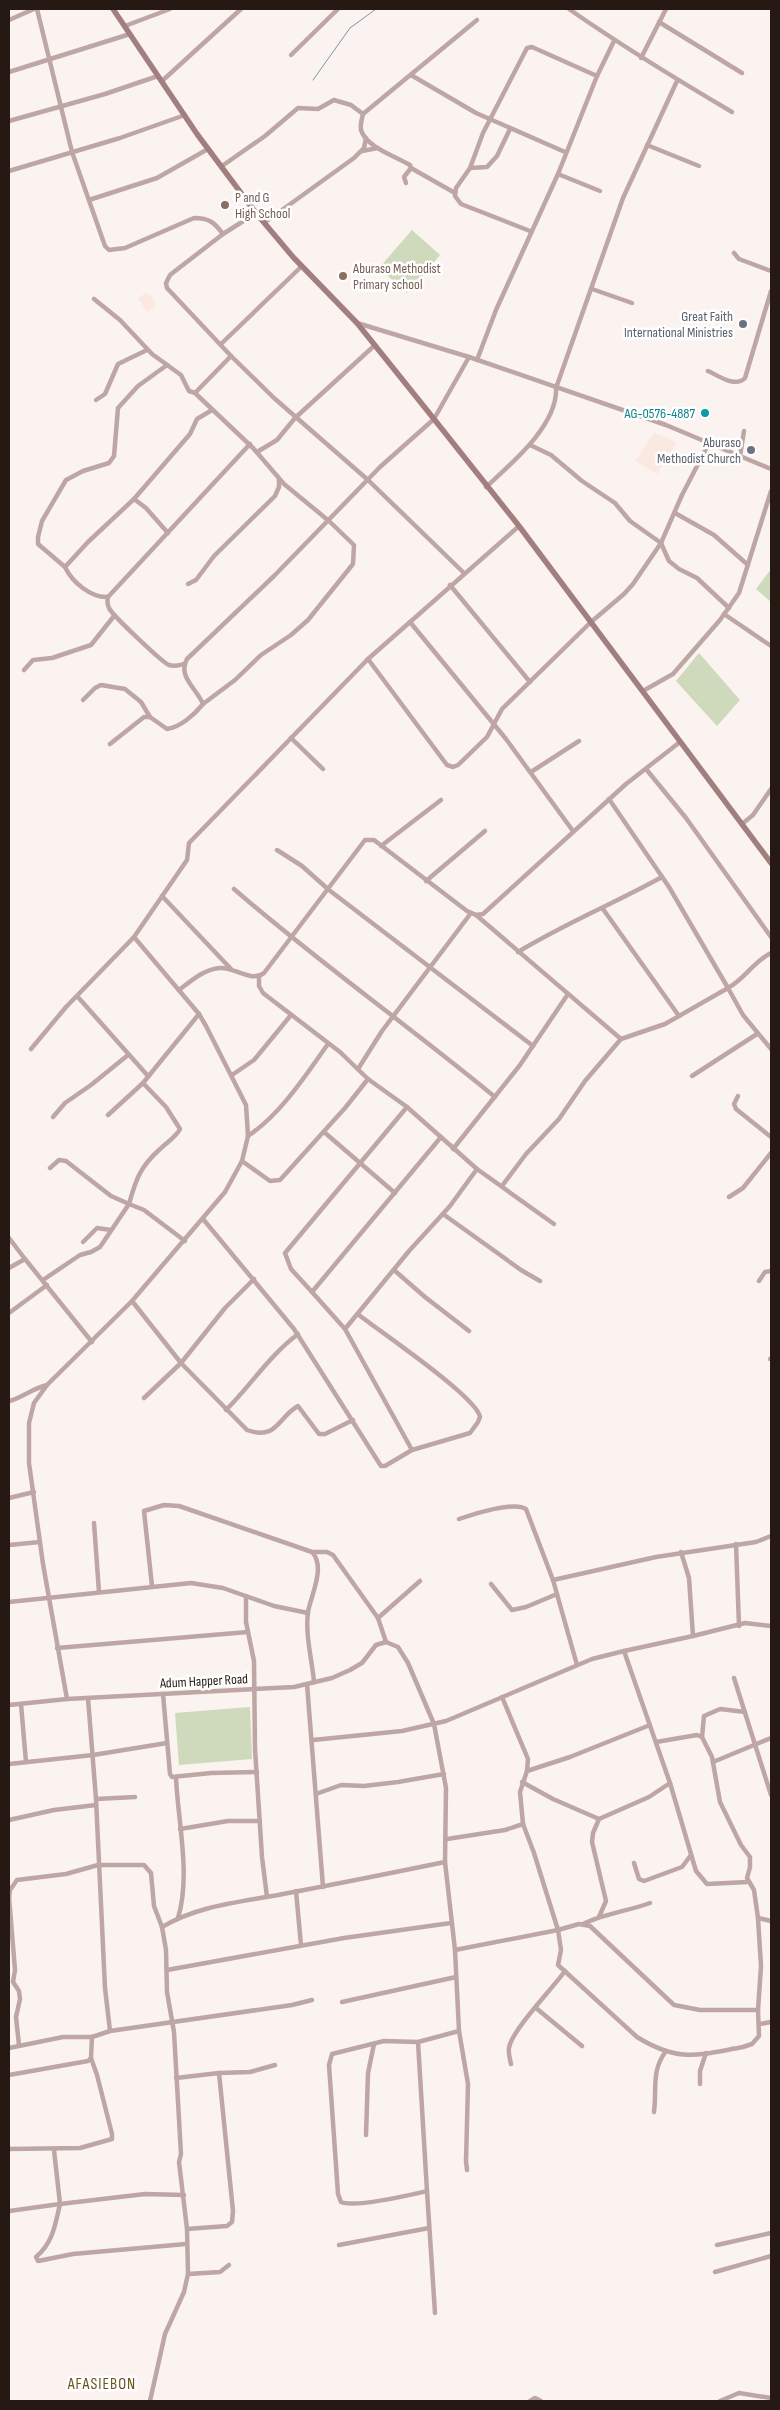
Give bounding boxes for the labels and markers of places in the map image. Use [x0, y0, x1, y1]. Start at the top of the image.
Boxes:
place label: P and G High School [235, 189, 290, 222]
marker: P and G High School [219, 199, 231, 211]
place label: Aburaso Methodist Primary school [352, 260, 441, 293]
marker: Aburaso Methodist Primary school [337, 270, 349, 282]
place label: Great Faith International Ministries [624, 308, 733, 341]
marker: Great Faith International Ministries [737, 318, 749, 330]
place label: AG-0576-4887 [624, 405, 695, 422]
marker: AG-0576-4887 [699, 407, 711, 419]
place label: Aburaso Methodist Church [657, 434, 741, 467]
marker: Aburaso Methodist Church [745, 444, 757, 456]

